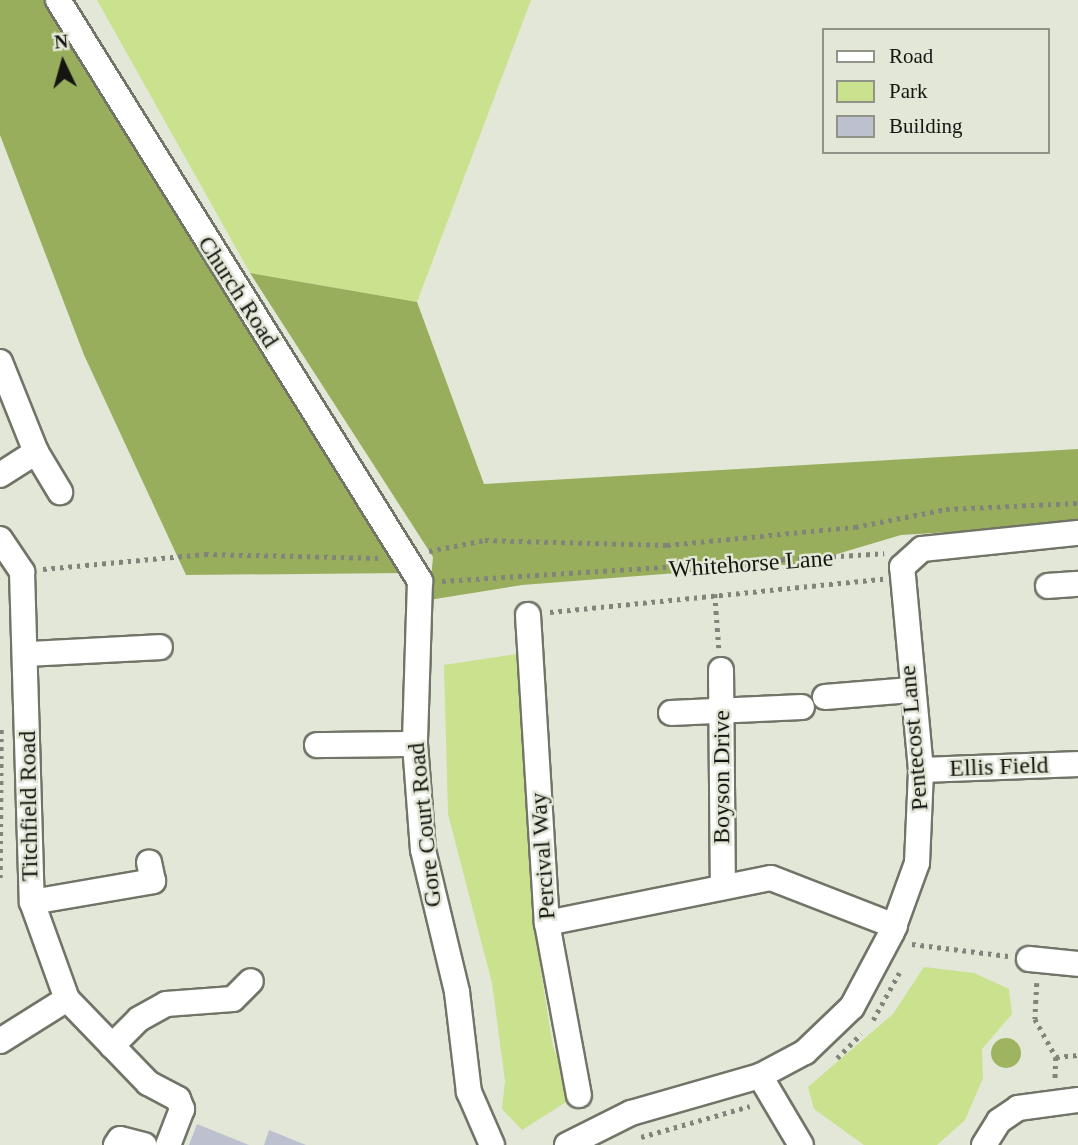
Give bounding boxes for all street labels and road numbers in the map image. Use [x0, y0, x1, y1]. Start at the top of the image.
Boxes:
street label: Church Road [191, 231, 285, 353]
street label: Whitehorse Lane [668, 544, 834, 584]
street label: Pentecost Lane [893, 664, 935, 812]
street label: Boyson Drive [708, 710, 736, 844]
street label: Titchfield Road [13, 731, 45, 881]
street label: Gore Court Road [402, 741, 448, 909]
street label: Ellis Field [949, 751, 1049, 783]
street label: Percival Way [524, 791, 562, 921]

